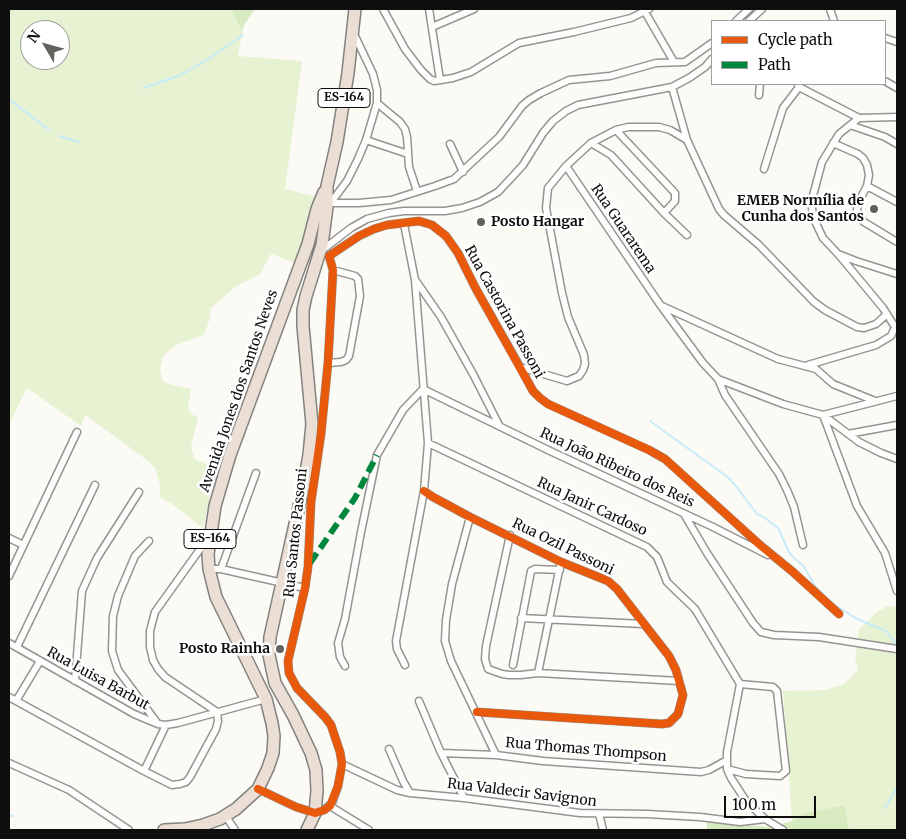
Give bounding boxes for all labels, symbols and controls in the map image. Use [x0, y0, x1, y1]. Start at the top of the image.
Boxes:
north arrow [20, 20, 70, 70]
legend [711, 20, 886, 85]
text: N [23, 27, 44, 46]
text: Cycle path [758, 30, 833, 49]
text: Path [758, 55, 791, 74]
road number: ES-164 [318, 89, 370, 108]
street label: Rua Guararema [587, 181, 659, 277]
place label: EMEB Normília de Cunha dos Santos [737, 193, 864, 226]
marker: EMEB Normília de Cunha dos Santos [868, 203, 880, 215]
place label: Posto Hangar [491, 214, 584, 230]
marker: Posto Hangar [475, 216, 487, 228]
street label: Rua Castorina Passoni [461, 243, 547, 381]
street label: Avenida Jones dos Santos Neves [196, 288, 282, 494]
street label: Rua João Ribeiro dos Reis [537, 425, 697, 511]
street label: Rua Santos Passoni [281, 468, 311, 598]
street label: Rua Janir Cardoso [534, 474, 650, 540]
street label: Rua Ozil Passoni [509, 515, 617, 579]
road number: ES-164 [184, 530, 236, 548]
place label: Posto Rainha [179, 641, 270, 657]
marker: Posto Rainha [274, 643, 286, 655]
street label: Rua Luisa Barbut [44, 644, 152, 714]
street label: Rua Thomas Thompson [505, 735, 667, 765]
street label: Rua Valdecir Savignon [446, 775, 598, 811]
scale bar [726, 786, 818, 818]
text: 100 m [732, 795, 776, 814]

